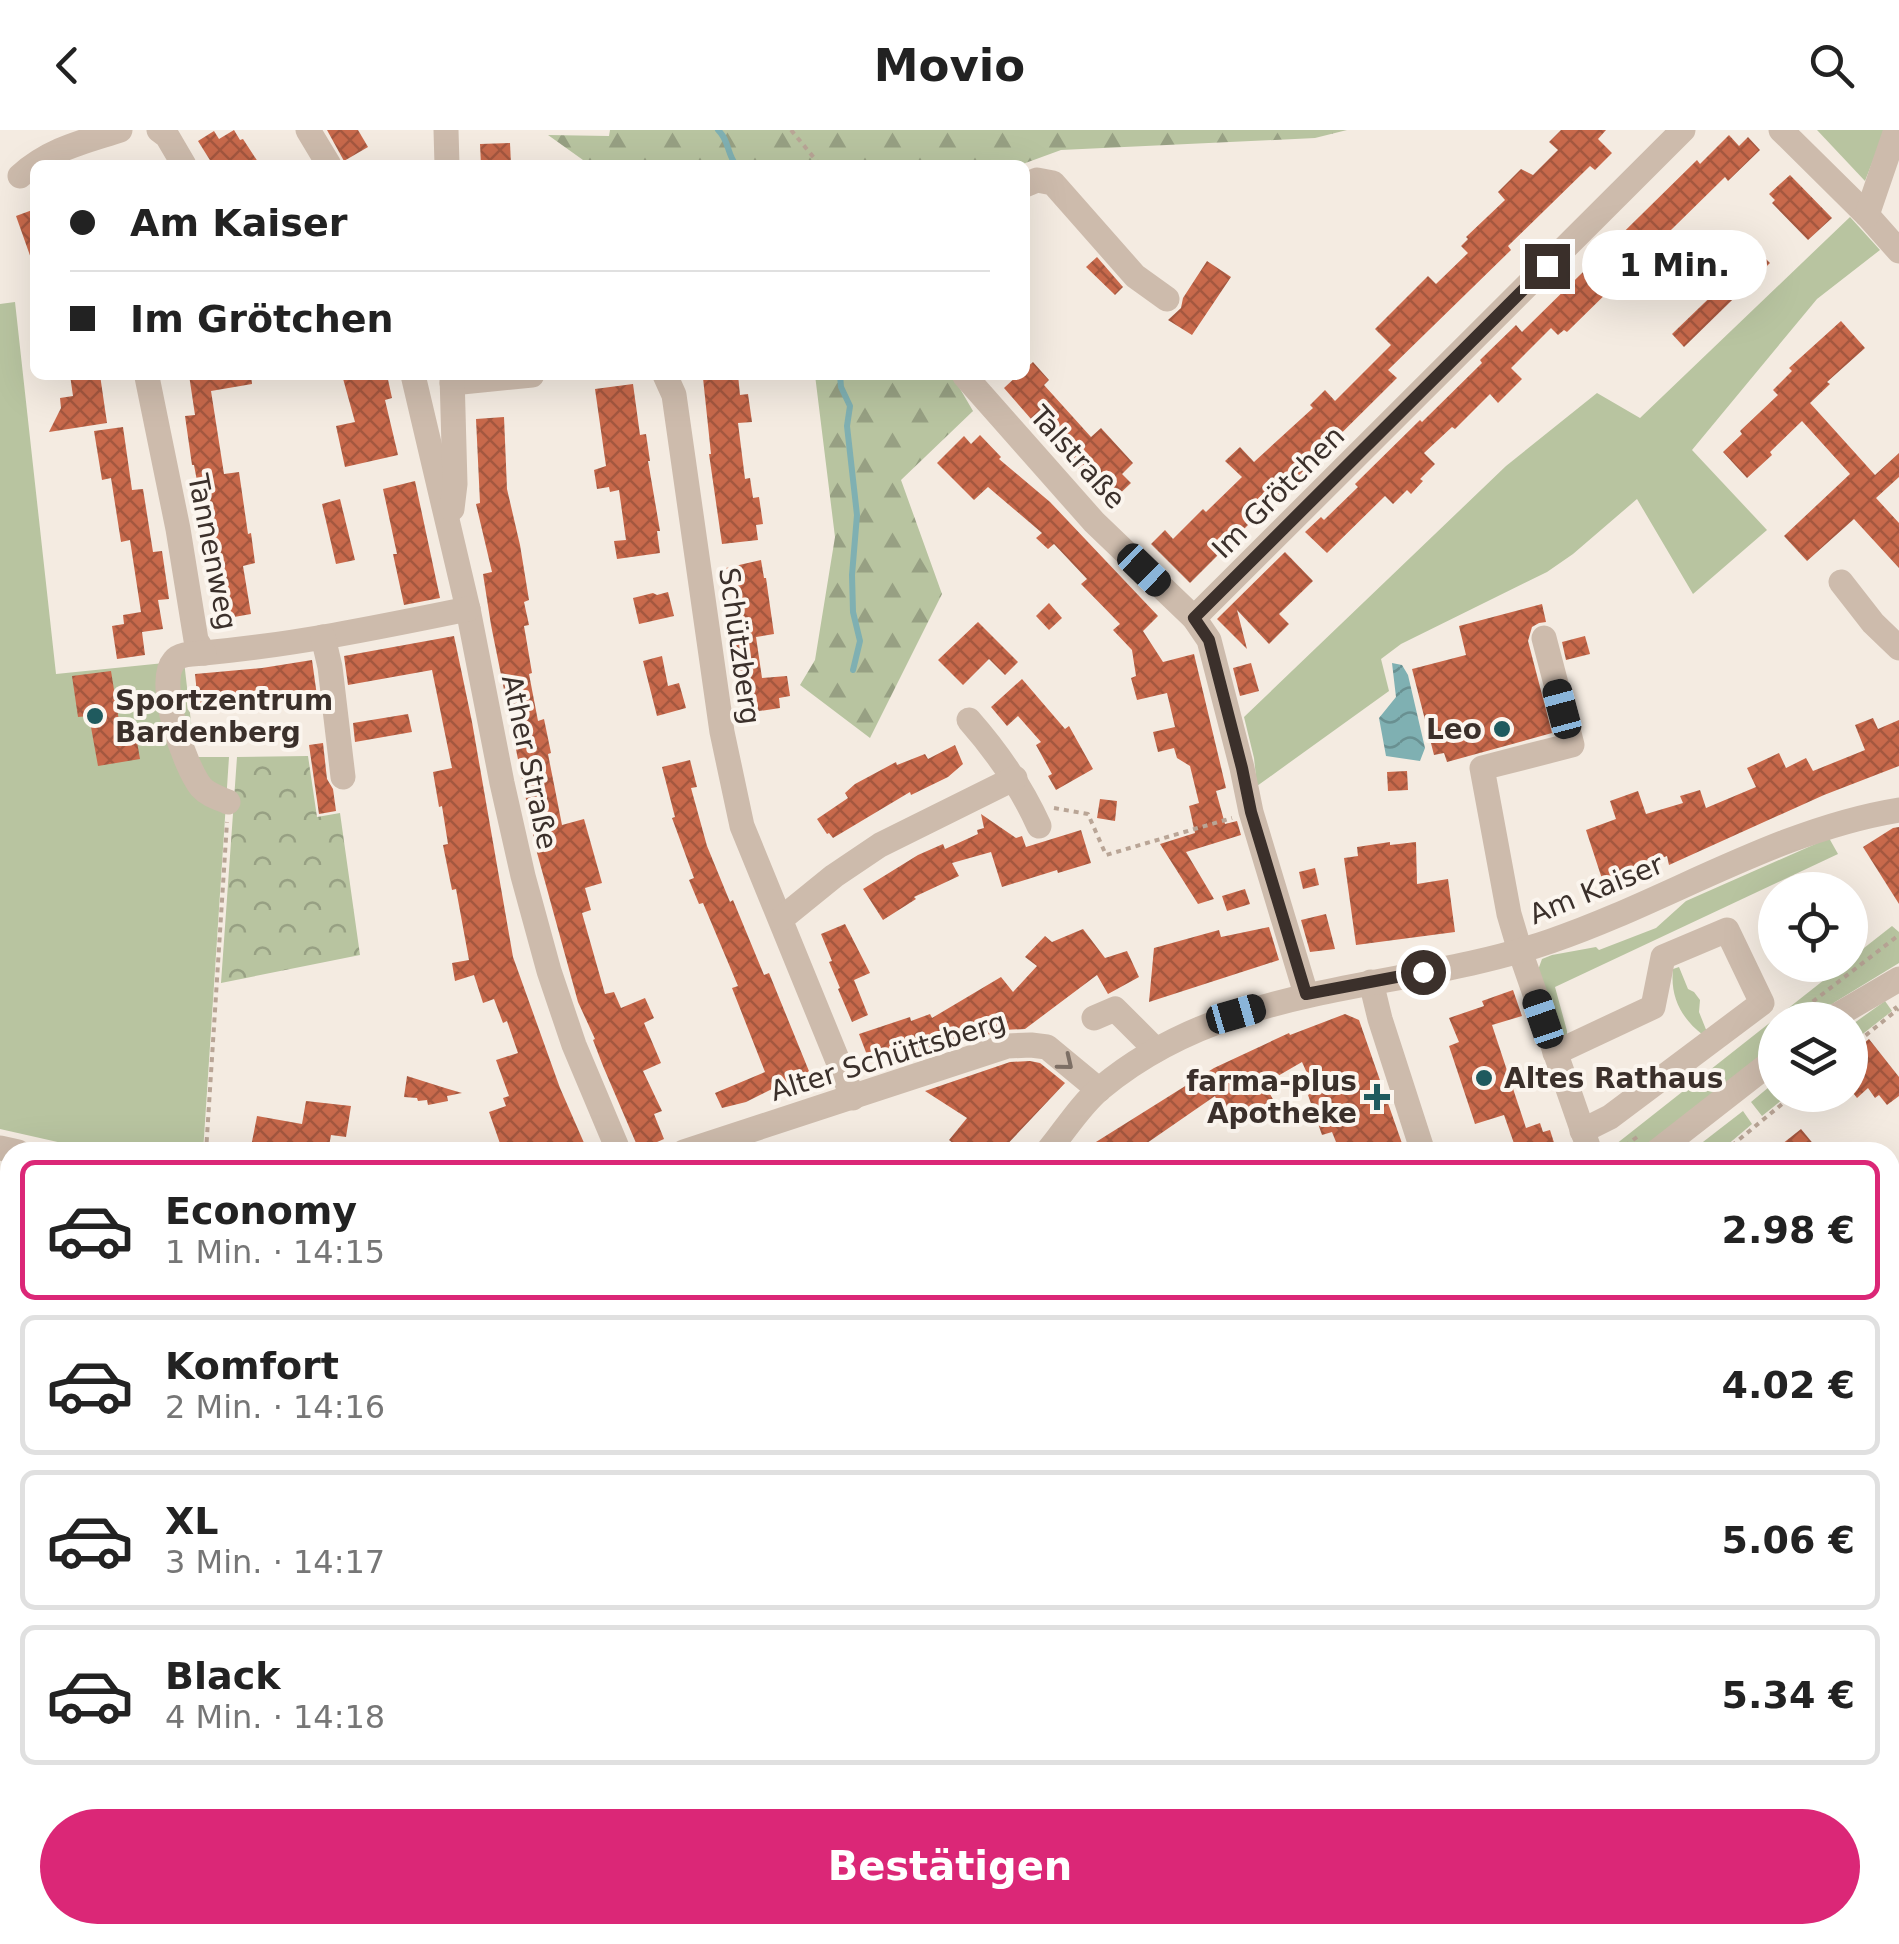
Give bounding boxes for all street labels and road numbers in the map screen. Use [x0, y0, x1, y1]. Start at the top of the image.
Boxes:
street label: Talstraße [1022, 399, 1132, 515]
street label: Im Grötchen [1205, 419, 1351, 565]
street label: Tannenweg [181, 470, 244, 633]
street label: Schützberg [712, 565, 767, 727]
street label: Ather Straße [495, 672, 564, 852]
street label: Am Kaiser [1524, 847, 1668, 931]
street label: Alter Schüttsberg [766, 1005, 1010, 1108]

